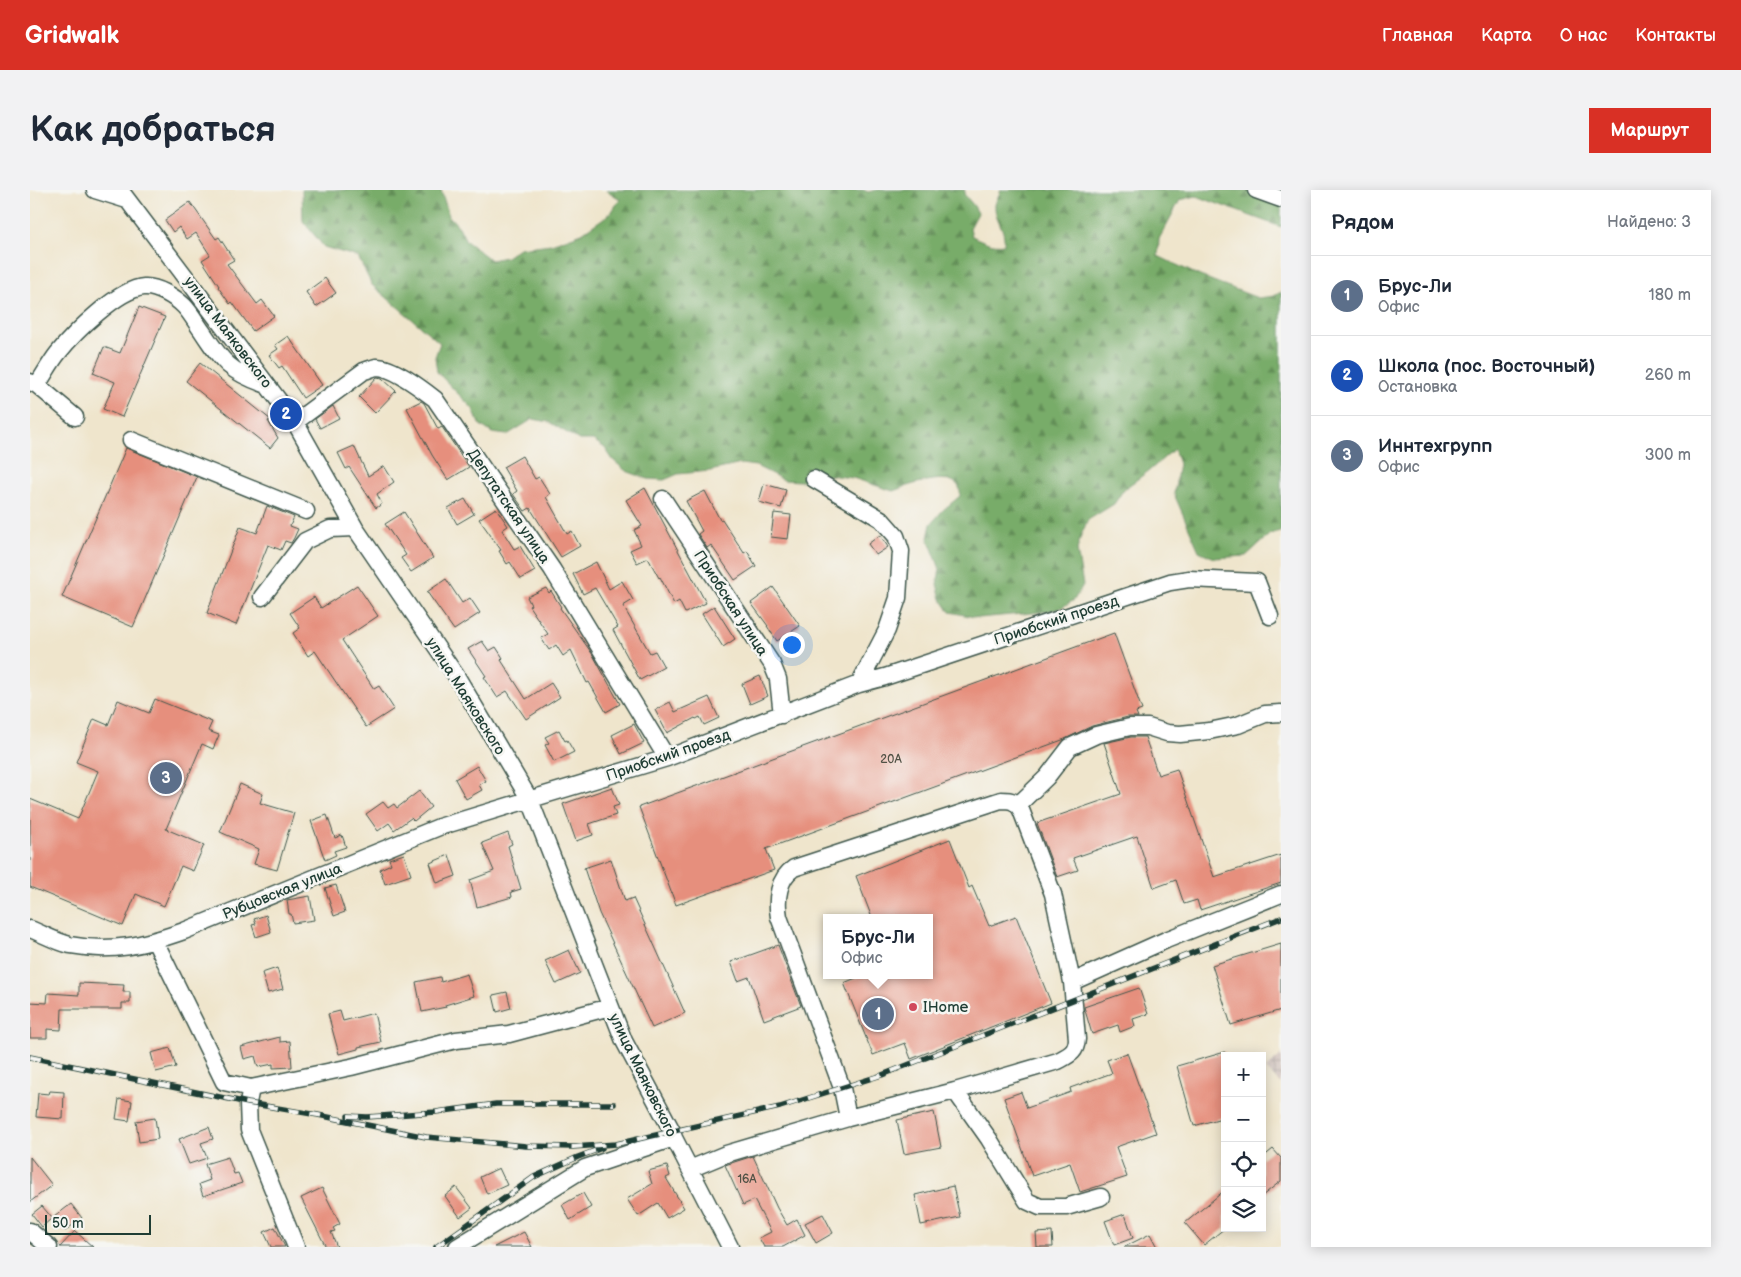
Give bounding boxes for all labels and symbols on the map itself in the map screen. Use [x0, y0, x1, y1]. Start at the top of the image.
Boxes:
street label: улица Маяковского [179, 273, 276, 392]
pin: 2 [270, 395, 302, 433]
street label: Депутатская улица [463, 445, 554, 568]
street label: Приобская улица [689, 547, 772, 660]
street label: Приобский проезд [991, 591, 1121, 650]
your location [779, 632, 805, 658]
street label: улица Маяковского [422, 634, 509, 759]
street label: Приобский проезд [604, 725, 733, 786]
house number: 20А [880, 752, 902, 767]
pin: 3 [150, 759, 182, 797]
street label: Рубцовская улица [220, 859, 345, 924]
pin: 1 [862, 995, 894, 1033]
place label: IHome [923, 998, 969, 1017]
marker: IHome [907, 1001, 919, 1013]
street label: улица Маяковского [604, 1010, 681, 1140]
house number: 16А [737, 1172, 757, 1187]
scale bar [45, 1212, 151, 1235]

